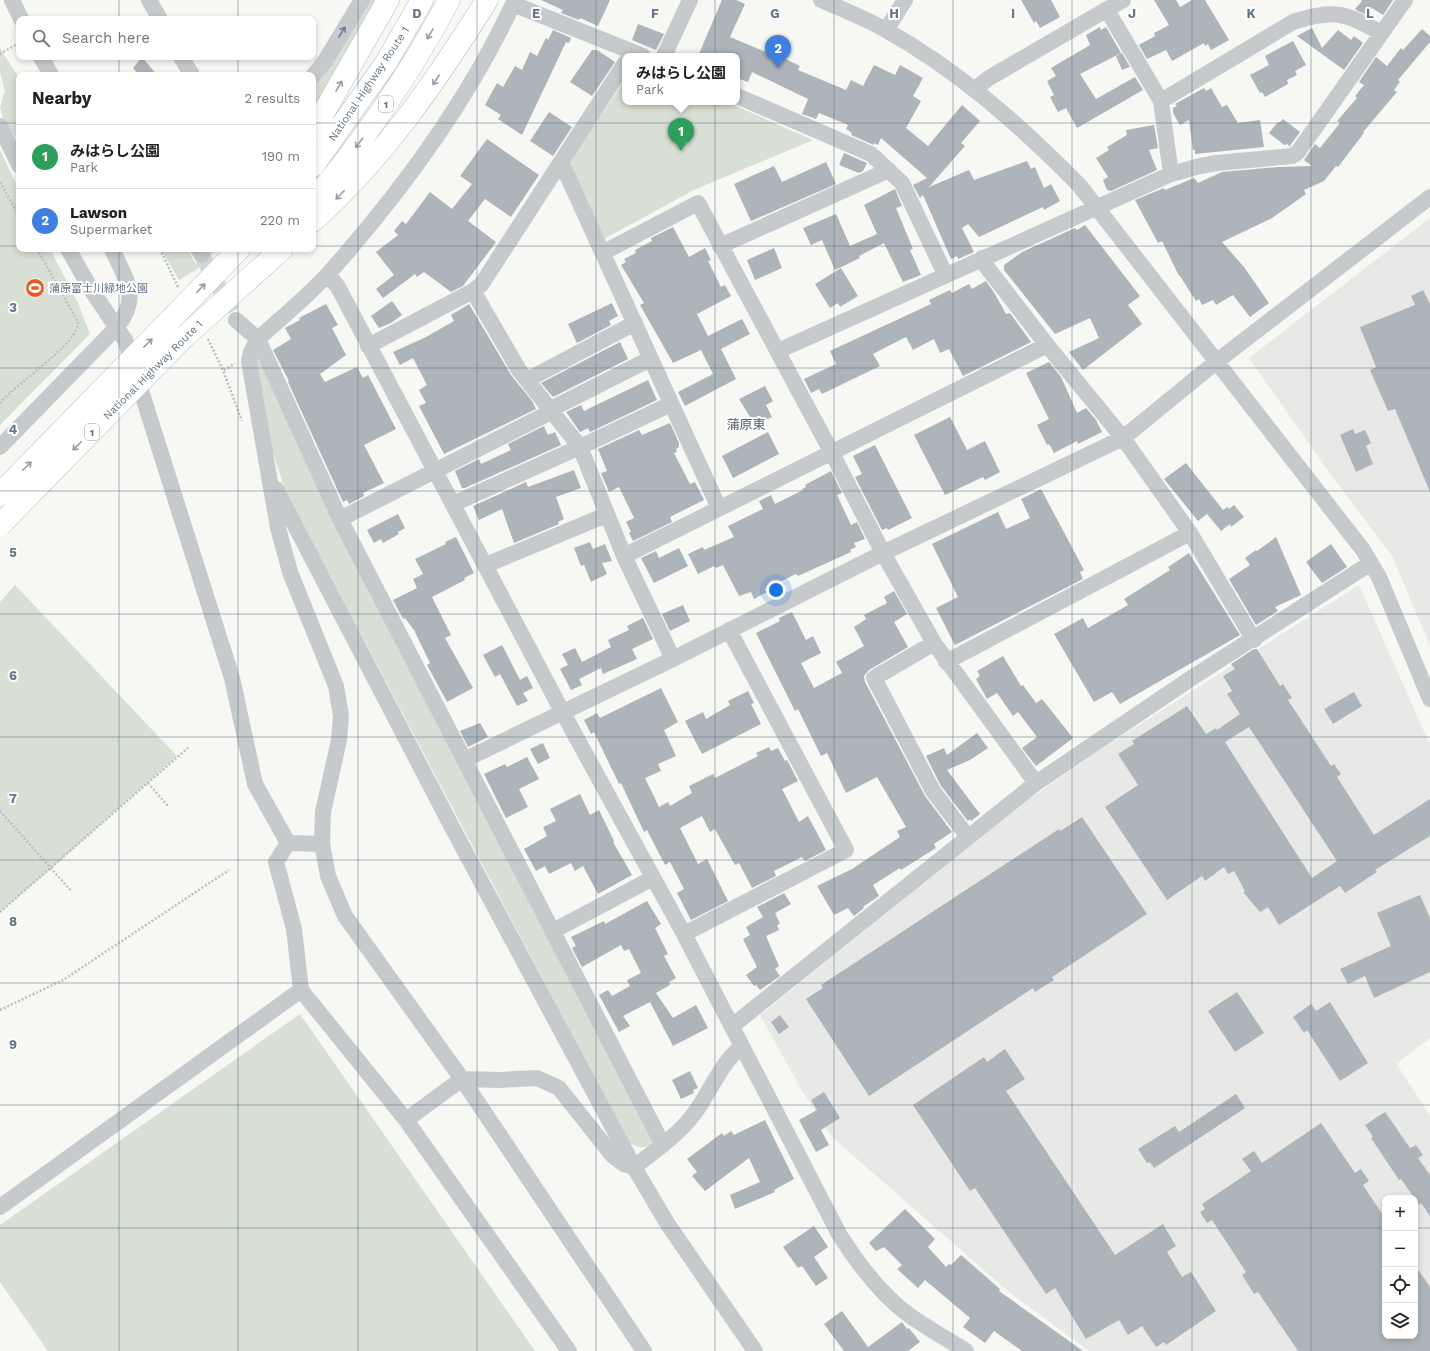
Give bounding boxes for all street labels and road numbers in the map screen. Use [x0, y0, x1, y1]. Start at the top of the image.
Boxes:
street label: National Highway Route 1 [326, 24, 412, 144]
road number: 1 [379, 96, 393, 112]
street label: National Highway Route 1 [101, 318, 205, 422]
road number: 1 [85, 424, 99, 440]

